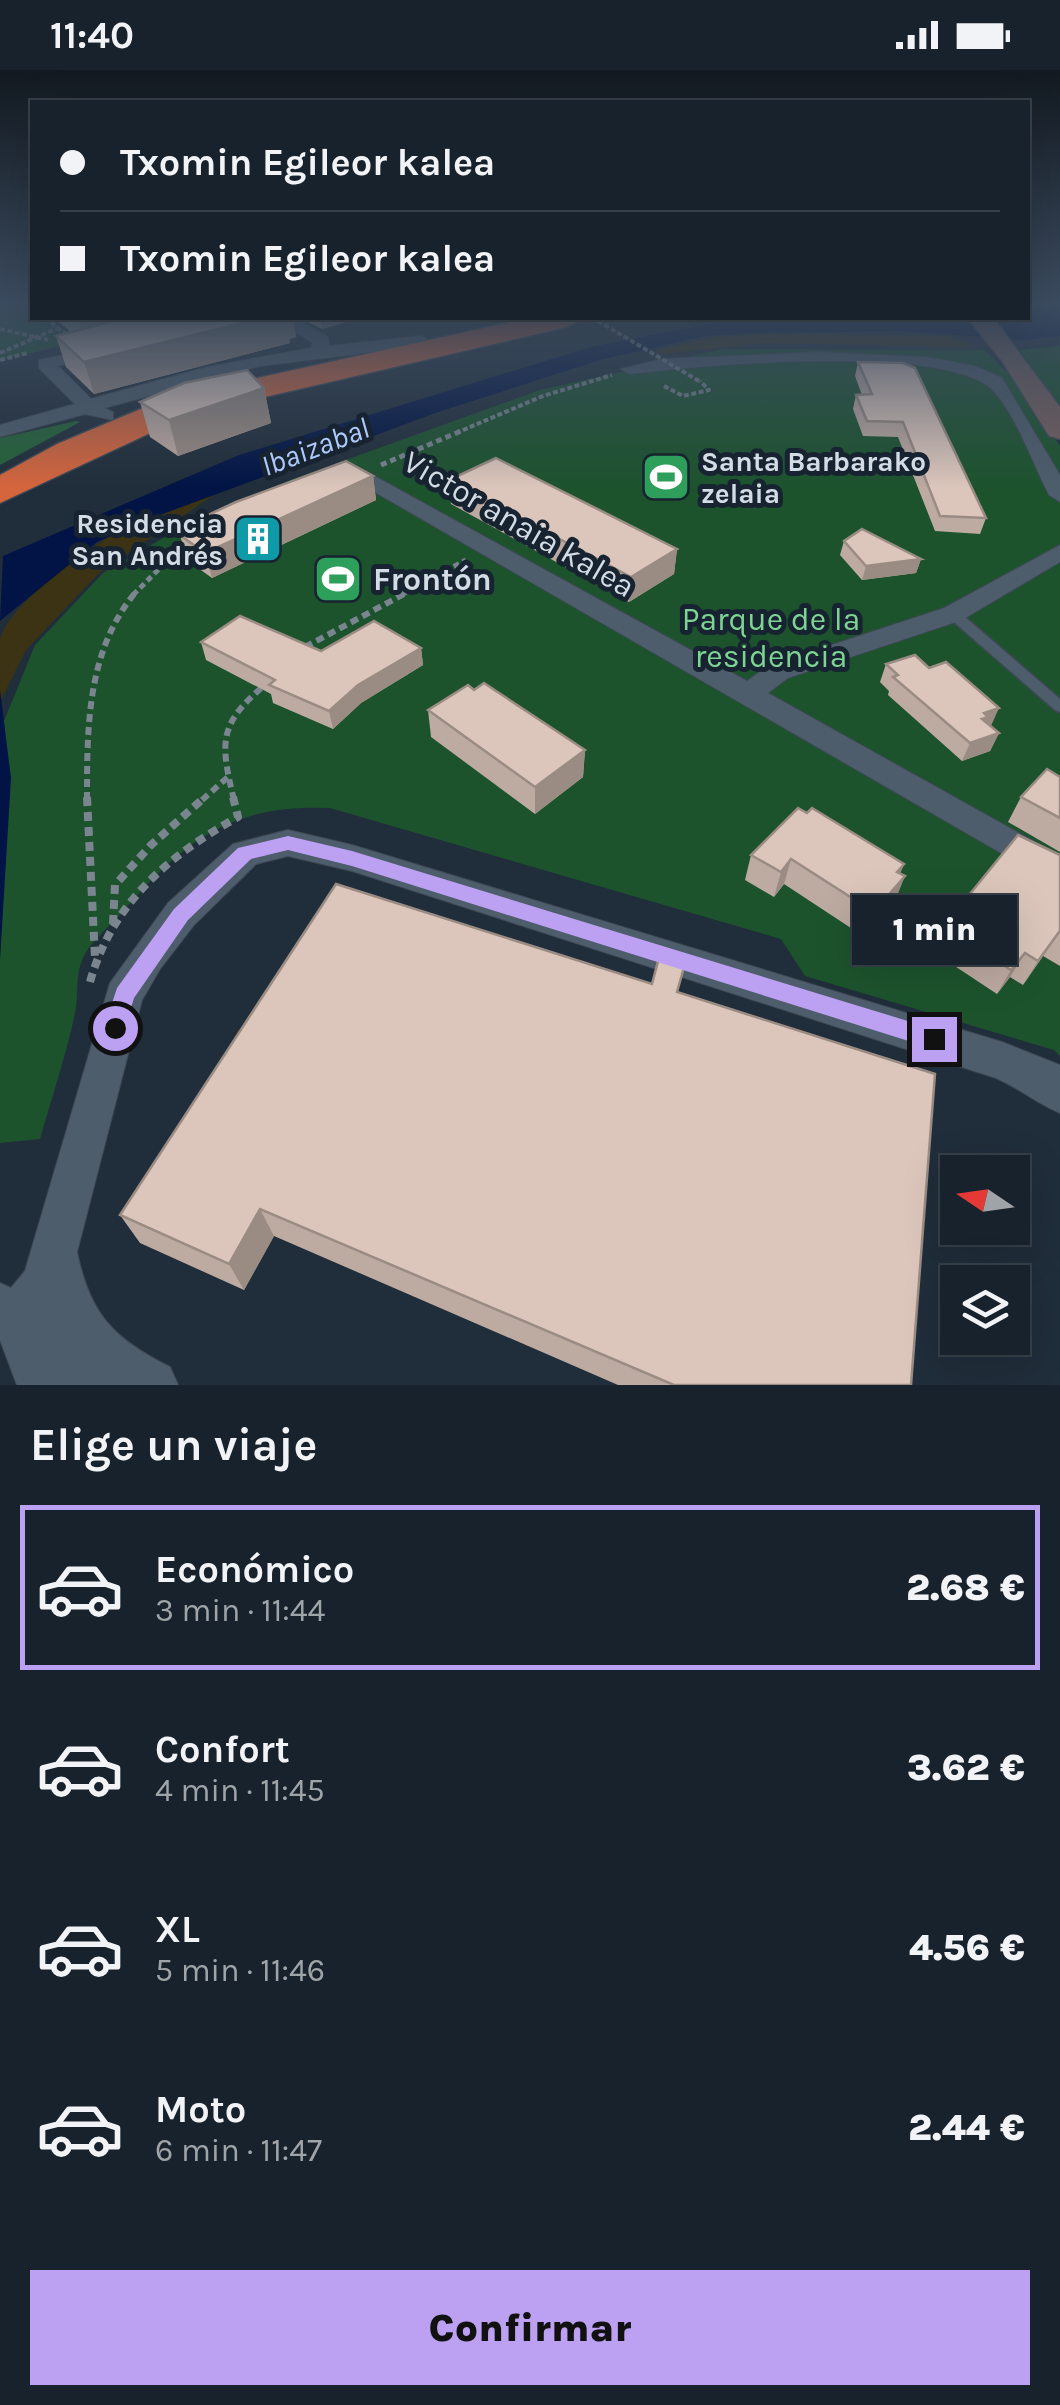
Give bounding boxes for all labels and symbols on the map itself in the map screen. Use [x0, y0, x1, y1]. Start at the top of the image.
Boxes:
water label: Ibaizabal [256, 410, 374, 484]
street label: Victor anaia kalea [397, 443, 641, 605]
place label: Santa Barbarako zelaia [701, 445, 926, 510]
sports icon: Santa Barbarako zelaia [640, 451, 692, 503]
place label: Residencia San Andrés [71, 507, 223, 572]
building icon: Residencia San Andrés [232, 513, 284, 565]
sports icon: Frontón [312, 553, 364, 605]
place label: Frontón [373, 561, 492, 598]
park label: Parque de la residencia [682, 601, 860, 675]
callout: 1 min [852, 894, 1016, 964]
route start [93, 1006, 138, 1051]
route end [912, 1017, 957, 1062]
north arrow [940, 1155, 1030, 1245]

